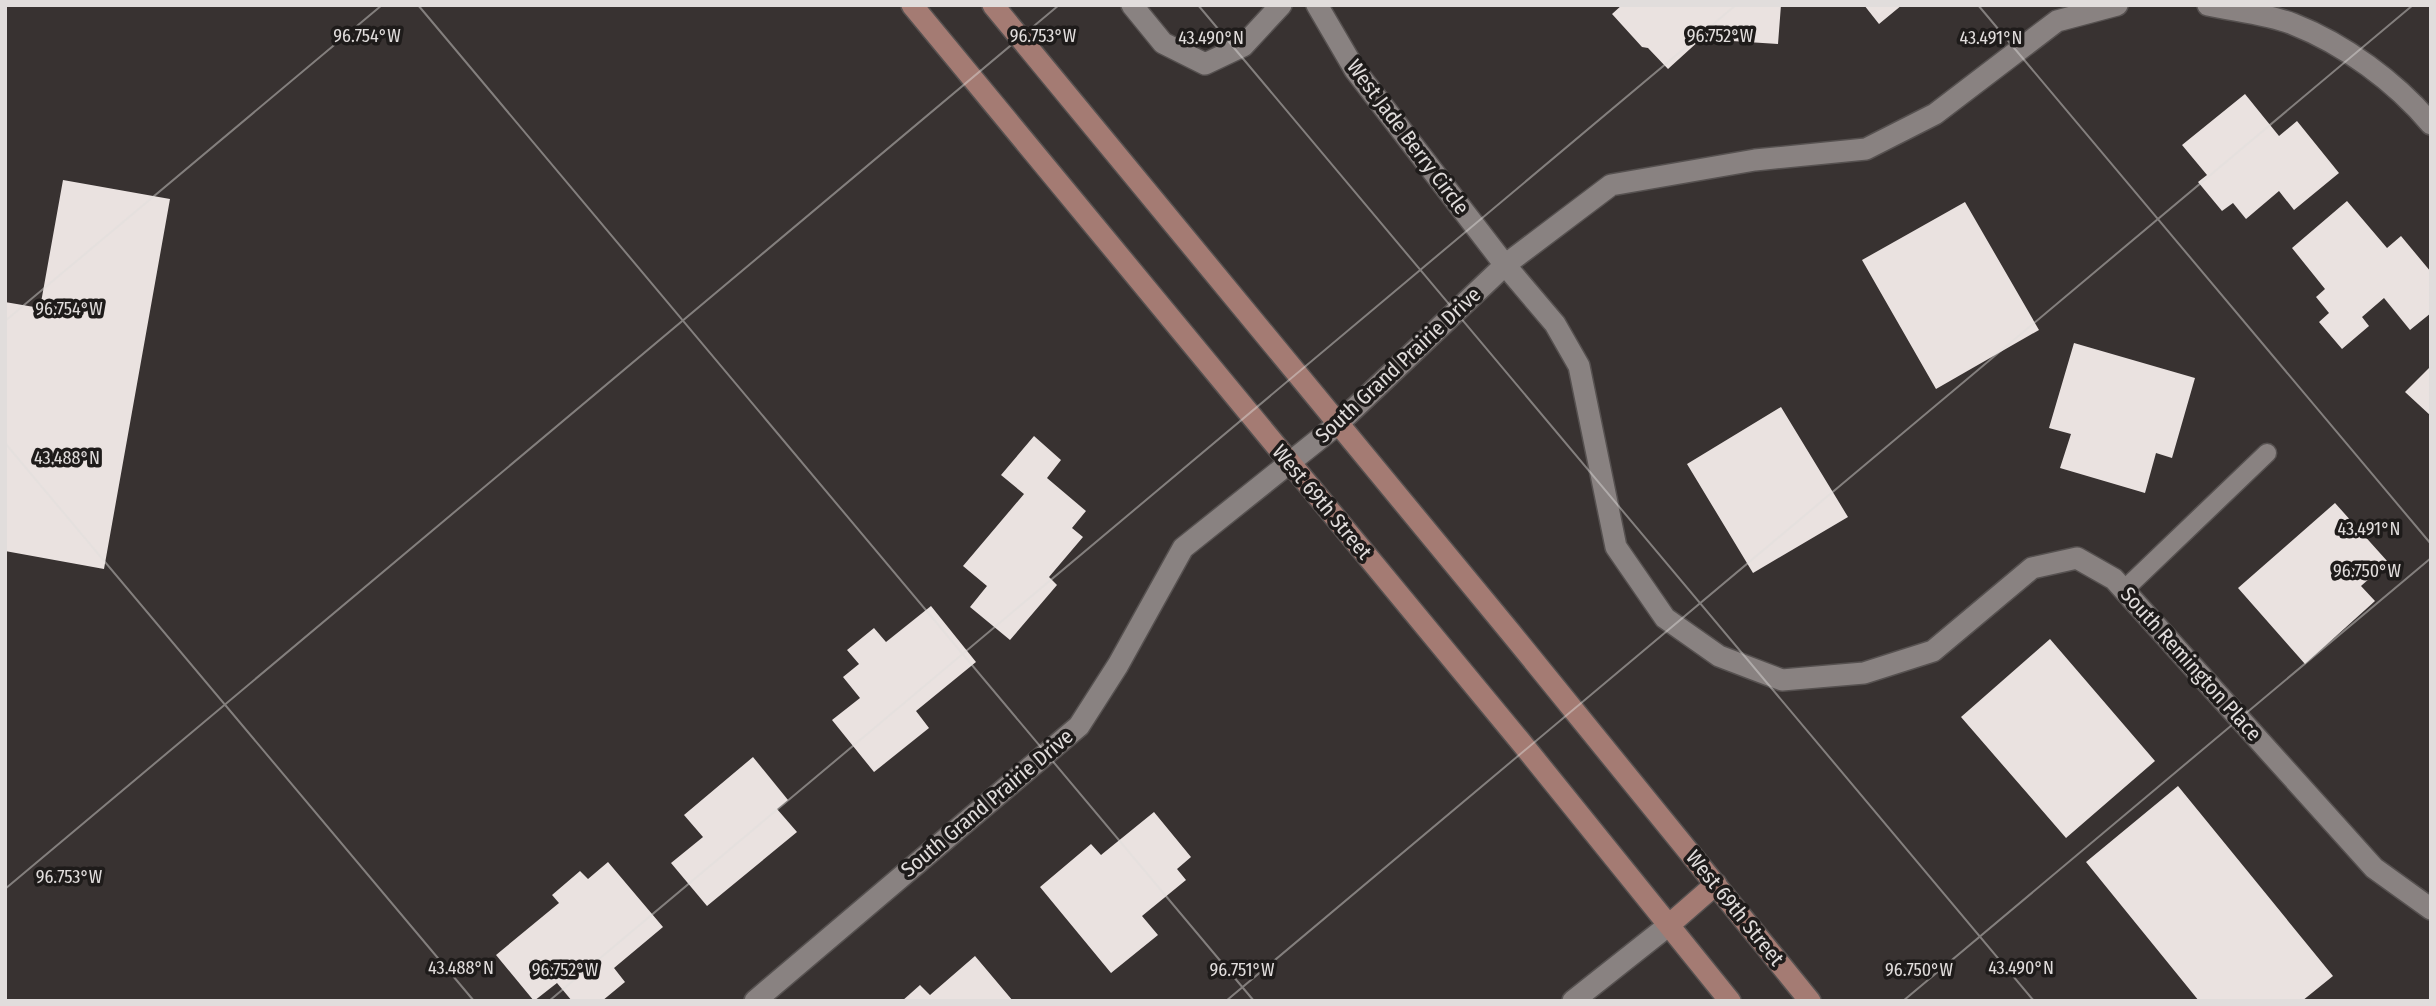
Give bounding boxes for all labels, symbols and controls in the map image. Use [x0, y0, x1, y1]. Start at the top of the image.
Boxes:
text: 96.754°W [333, 25, 401, 47]
text: 96.753°W [1010, 25, 1077, 47]
text: 96.752°W [1687, 25, 1754, 47]
text: 43.490°N [1178, 27, 1244, 49]
text: 43.491°N [1960, 27, 2023, 49]
street label: West Jade Berry Circle [1341, 54, 1475, 220]
street label: South Grand Prairie Drive [1310, 282, 1486, 448]
text: 96.754°W [35, 298, 103, 320]
street label: West 69th Street [1267, 439, 1378, 565]
text: 43.488°N [34, 447, 100, 469]
text: 43.491°N [2338, 518, 2401, 540]
text: 96.750°W [2333, 560, 2402, 582]
street label: South Remington Place [2115, 582, 2267, 746]
street label: South Grand Prairie Drive [896, 723, 1078, 883]
street label: West 69th Street [1680, 845, 1790, 971]
text: 96.753°W [36, 866, 103, 888]
text: 43.488°N [428, 957, 494, 979]
text: 43.490°N [1988, 957, 2054, 979]
text: 96.752°W [532, 959, 599, 981]
text: 96.751°W [1210, 959, 1275, 981]
text: 96.750°W [1885, 959, 1954, 981]

